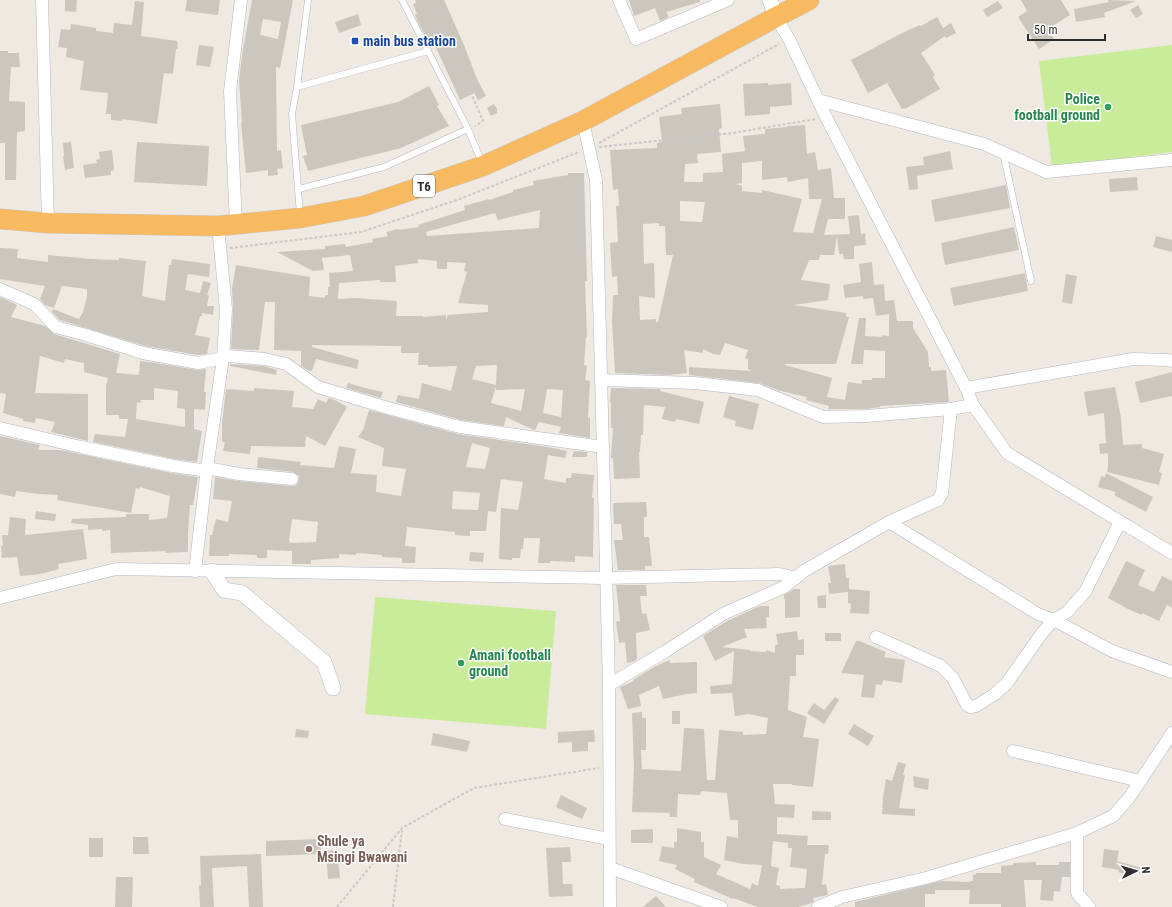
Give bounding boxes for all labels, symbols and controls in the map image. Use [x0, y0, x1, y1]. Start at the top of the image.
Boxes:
scale bar [1028, 16, 1105, 42]
text: 50 m [1034, 23, 1058, 37]
place label: main bus station [363, 33, 456, 49]
marker: main bus station [350, 36, 360, 46]
place label: Police football ground [1014, 91, 1100, 123]
marker: Police football ground [1103, 102, 1113, 112]
road number: T6 [413, 175, 435, 197]
place label: Amani football ground [469, 647, 551, 679]
marker: Amani football ground [456, 658, 466, 668]
place label: Shule ya Msingi Bwawani [317, 833, 407, 865]
marker: Shule ya Msingi Bwawani [304, 844, 314, 854]
north arrow [1116, 851, 1156, 891]
text: N [1139, 866, 1152, 874]

